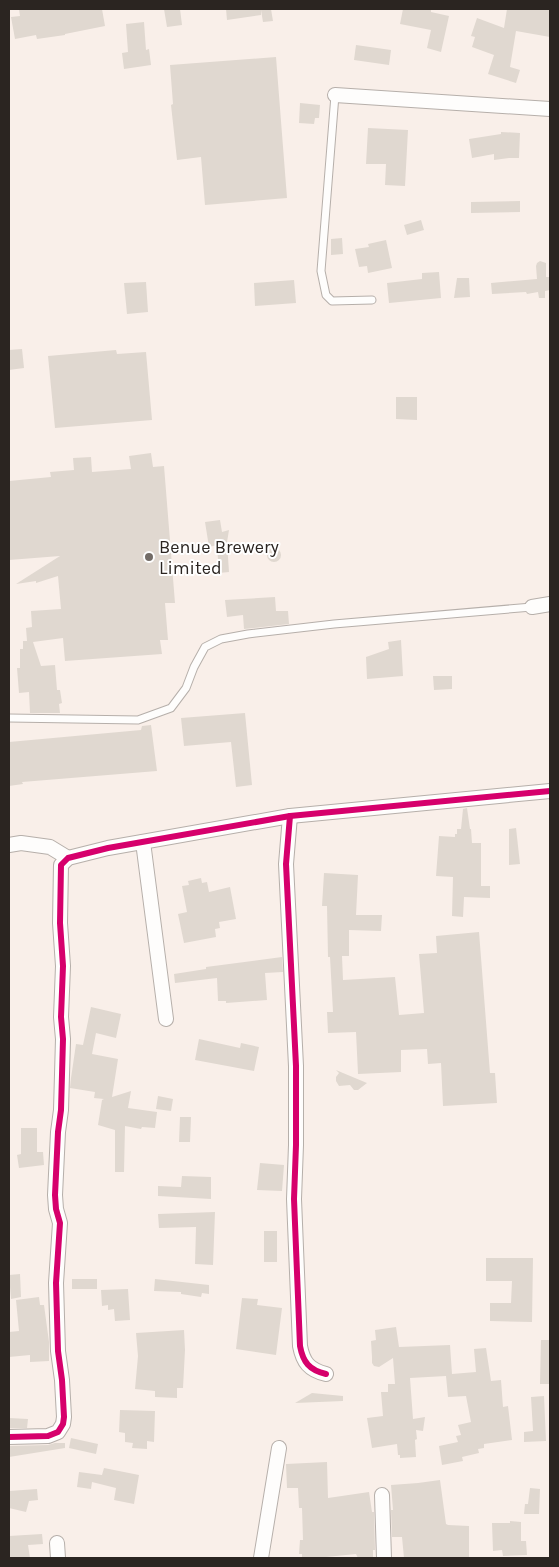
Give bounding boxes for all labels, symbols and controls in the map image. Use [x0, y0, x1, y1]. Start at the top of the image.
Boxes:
place label: Benue Brewery Limited [159, 536, 279, 579]
marker: Benue Brewery Limited [143, 551, 155, 563]

